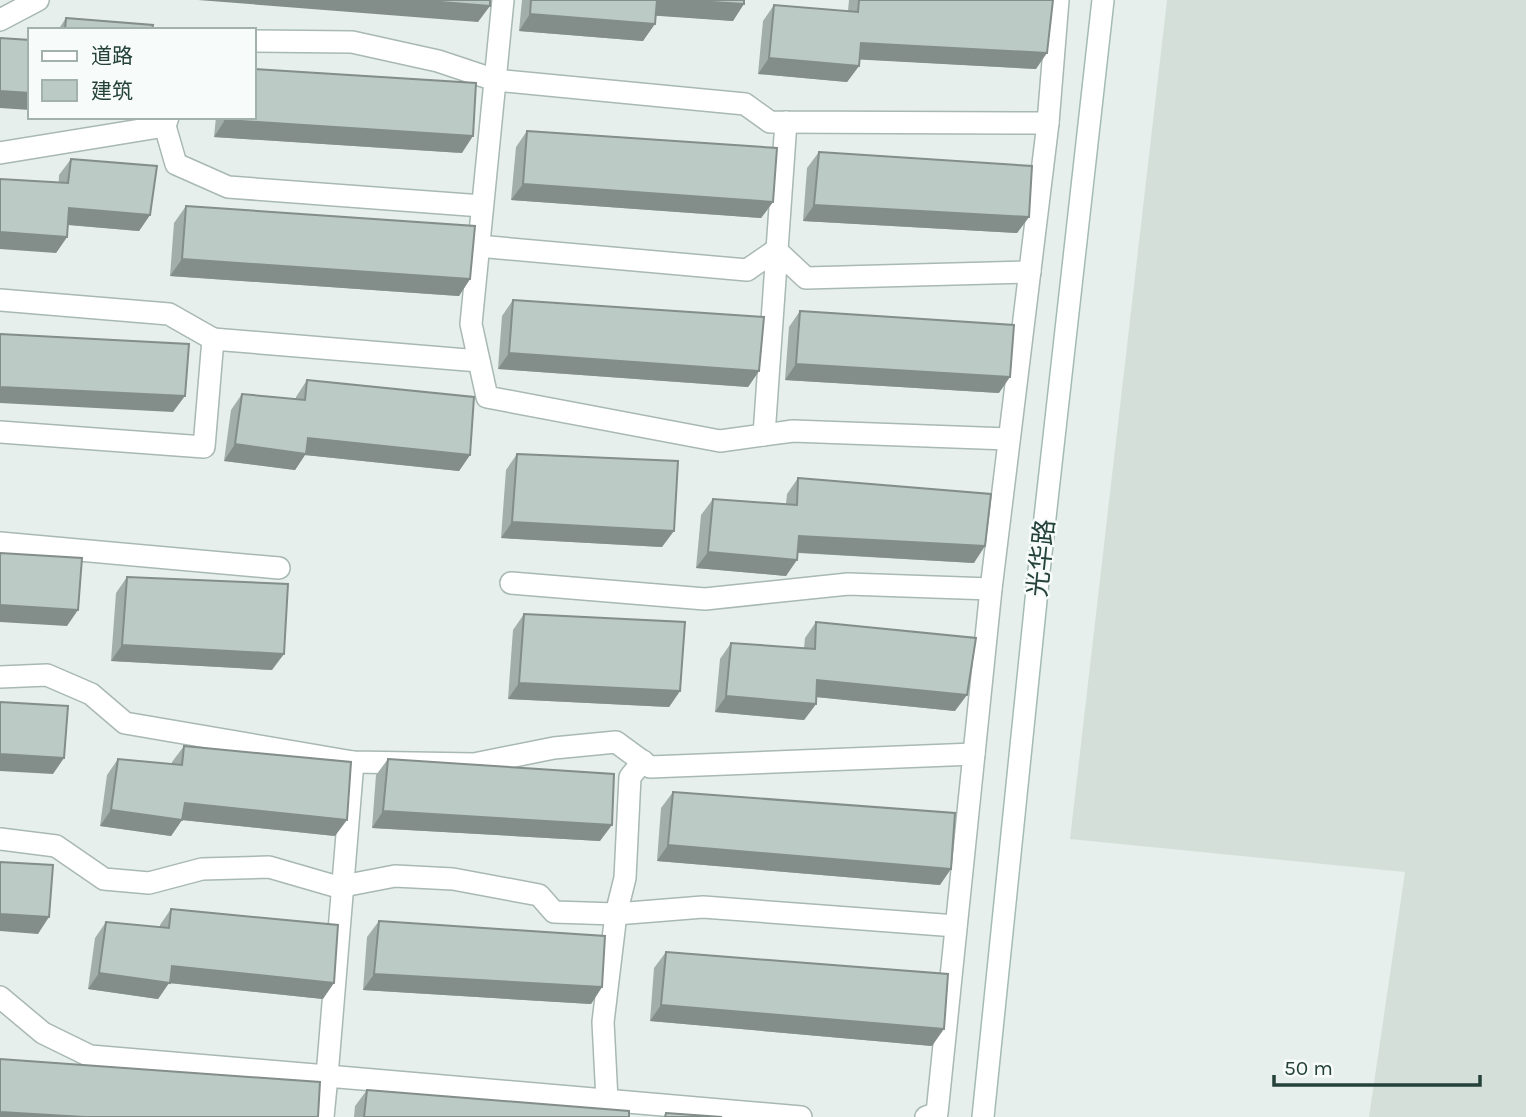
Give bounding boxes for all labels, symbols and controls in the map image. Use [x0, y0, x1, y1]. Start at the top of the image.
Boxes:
legend [28, 28, 256, 119]
text: 道路 [91, 44, 133, 68]
text: 建筑 [91, 79, 133, 103]
street label: 光华路 [1022, 518, 1061, 598]
scale bar [1274, 1044, 1480, 1088]
text: 50 m [1284, 1056, 1333, 1080]

